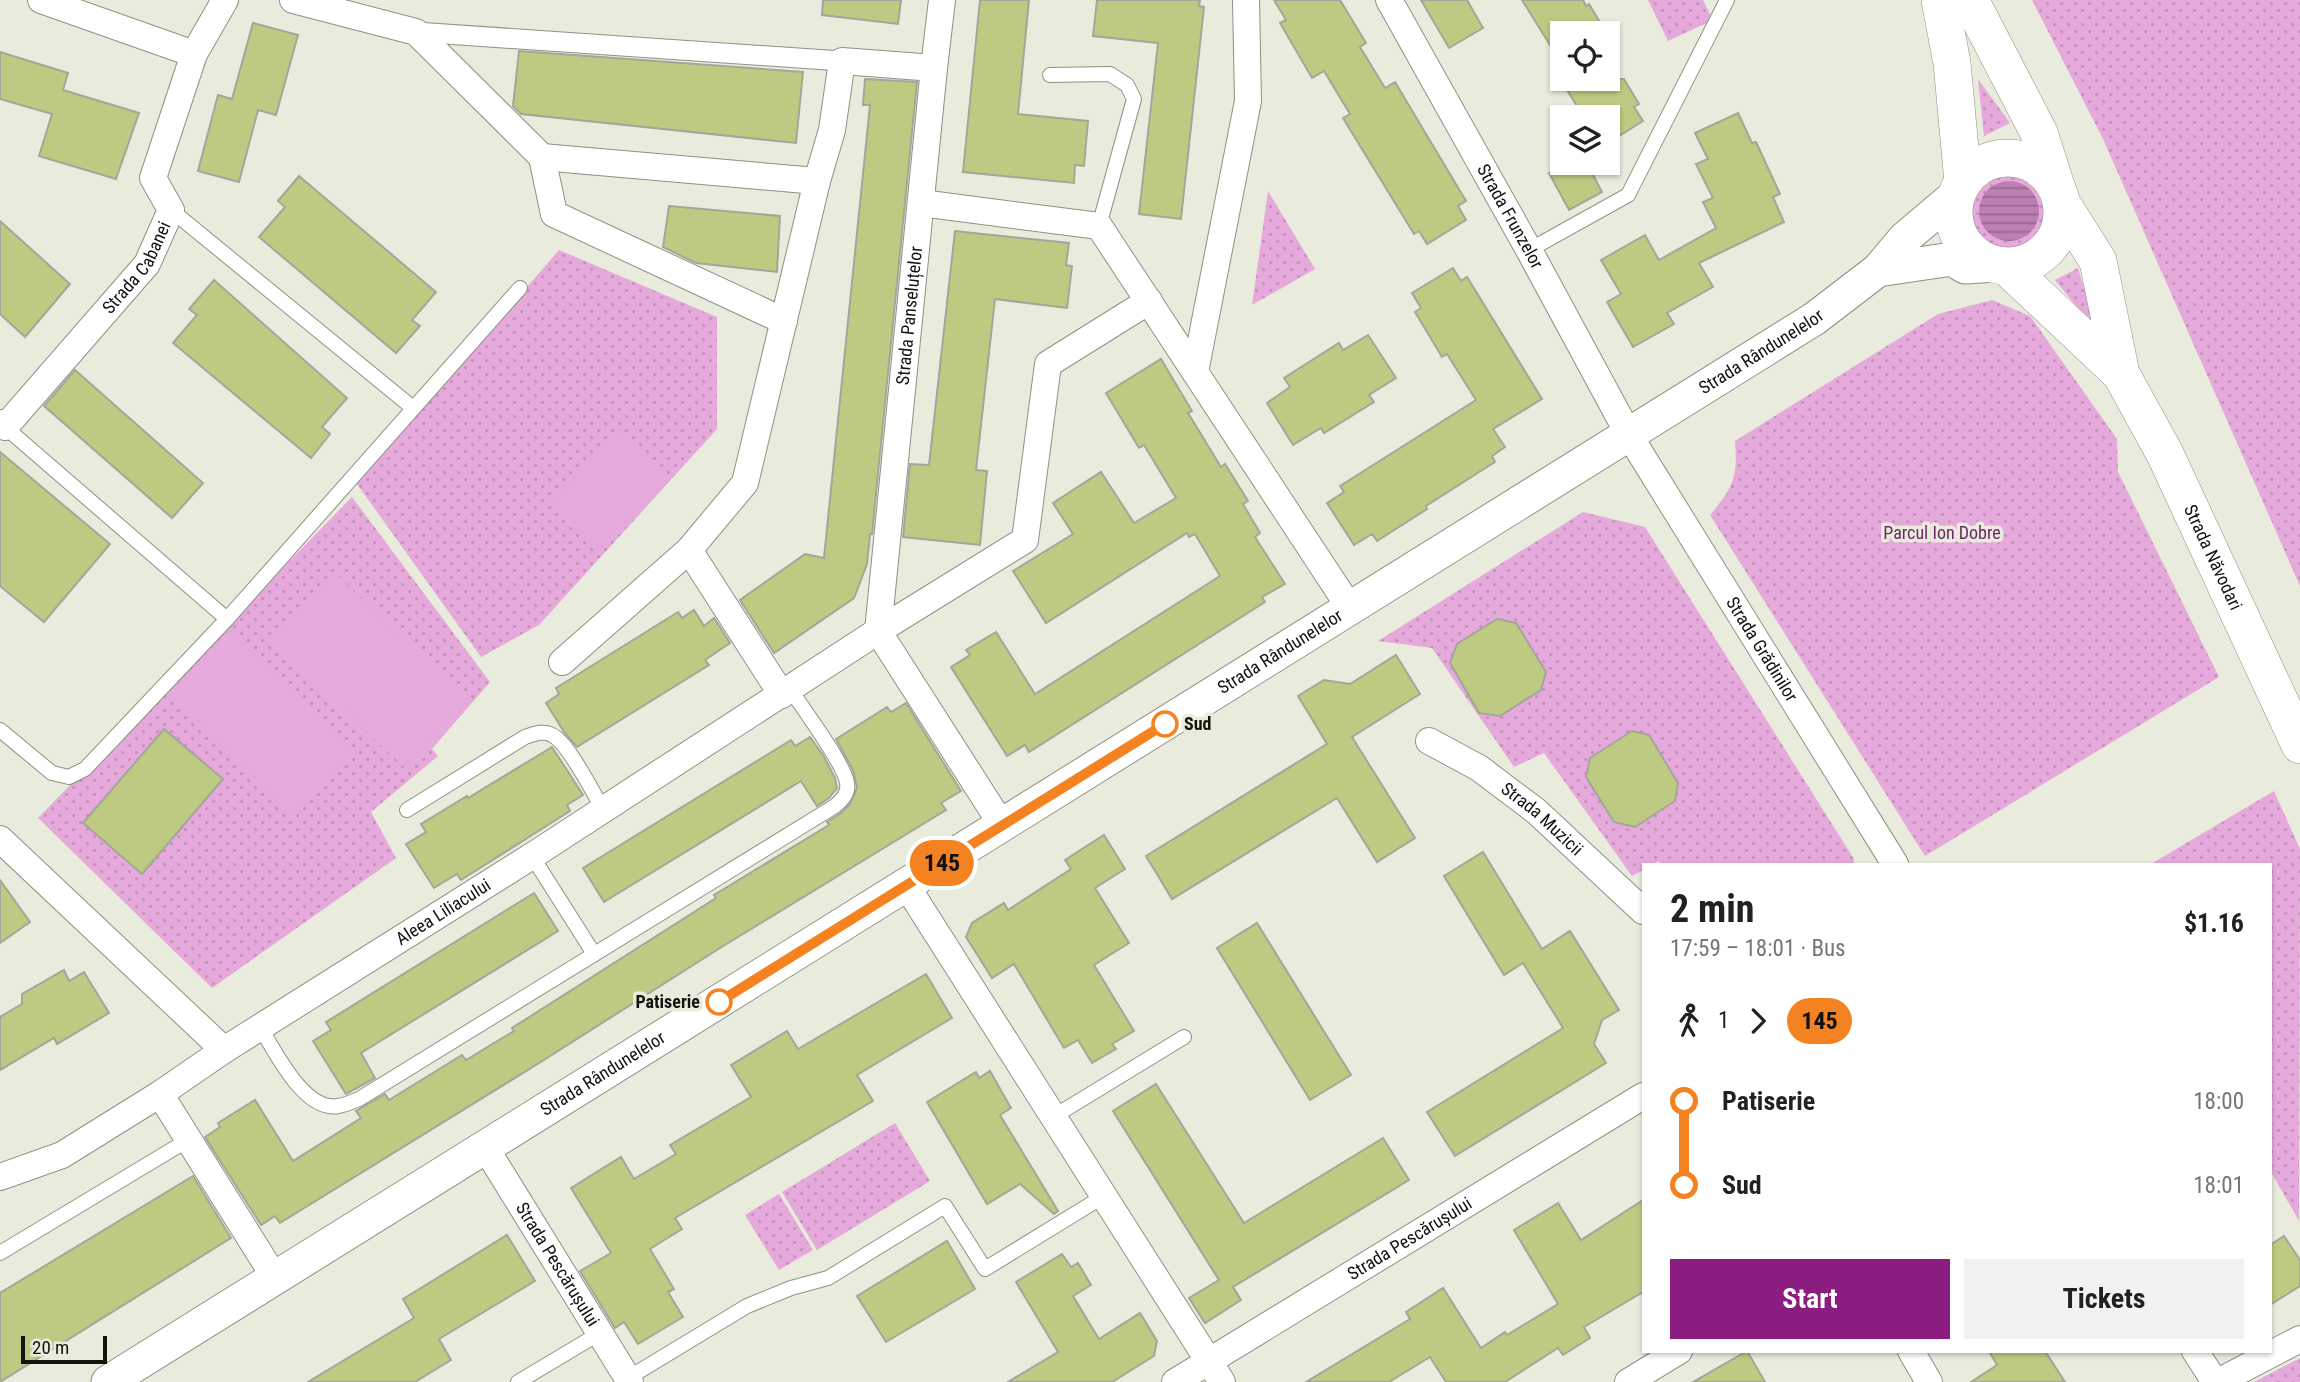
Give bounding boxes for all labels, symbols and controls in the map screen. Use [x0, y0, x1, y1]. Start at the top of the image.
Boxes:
map controls [1550, 21, 1620, 175]
button: locate [1550, 21, 1620, 91]
button: layers [1550, 105, 1620, 175]
street label: Strada Frunzelor [1473, 160, 1548, 272]
street label: Strada Cabanei [98, 218, 175, 318]
street label: Strada Panseluțelor [892, 245, 926, 386]
street label: Strada Rândunelelor [1695, 304, 1828, 398]
street label: Strada Năvodari [2180, 501, 2247, 613]
park label: Parcul Ion Dobre [1883, 522, 2001, 543]
street label: Strada Grădinilor [1722, 593, 1803, 706]
street label: Strada Rândunelelor [1214, 604, 1347, 698]
marker: Sud [1152, 711, 1178, 737]
place label: Sud [1184, 713, 1211, 734]
street label: Strada Muzicii [1497, 778, 1588, 859]
line badge: 145 [902, 840, 982, 886]
text: 145 [924, 849, 960, 877]
street label: Aleea Liliacului [392, 874, 494, 949]
text: 2 min [1670, 887, 1754, 931]
text: $1.16 [2184, 908, 2244, 938]
text: 17:59 – 18:01 · Bus [1670, 935, 1846, 962]
marker: Patiserie [706, 989, 732, 1015]
place label: Patiserie [635, 991, 700, 1012]
icon: walk [1670, 1002, 1708, 1040]
icon: forward [1739, 1002, 1777, 1040]
text: 1 [1718, 1007, 1729, 1034]
text: 145 [1801, 1007, 1838, 1035]
street label: Strada Rândunelelor [536, 1026, 669, 1120]
text: Patiserie [1722, 1086, 1815, 1116]
text: 18:00 [2193, 1088, 2244, 1115]
text: Sud [1722, 1170, 1762, 1200]
text: 18:01 [2193, 1172, 2244, 1199]
street label: Strada Pescărușului [1343, 1192, 1475, 1284]
street label: Strada Pescărușului [512, 1198, 604, 1330]
button: Start [1670, 1259, 1950, 1339]
button: Tickets [1964, 1259, 2244, 1339]
scale bar [21, 1333, 107, 1365]
text: 20 m [32, 1336, 69, 1359]

